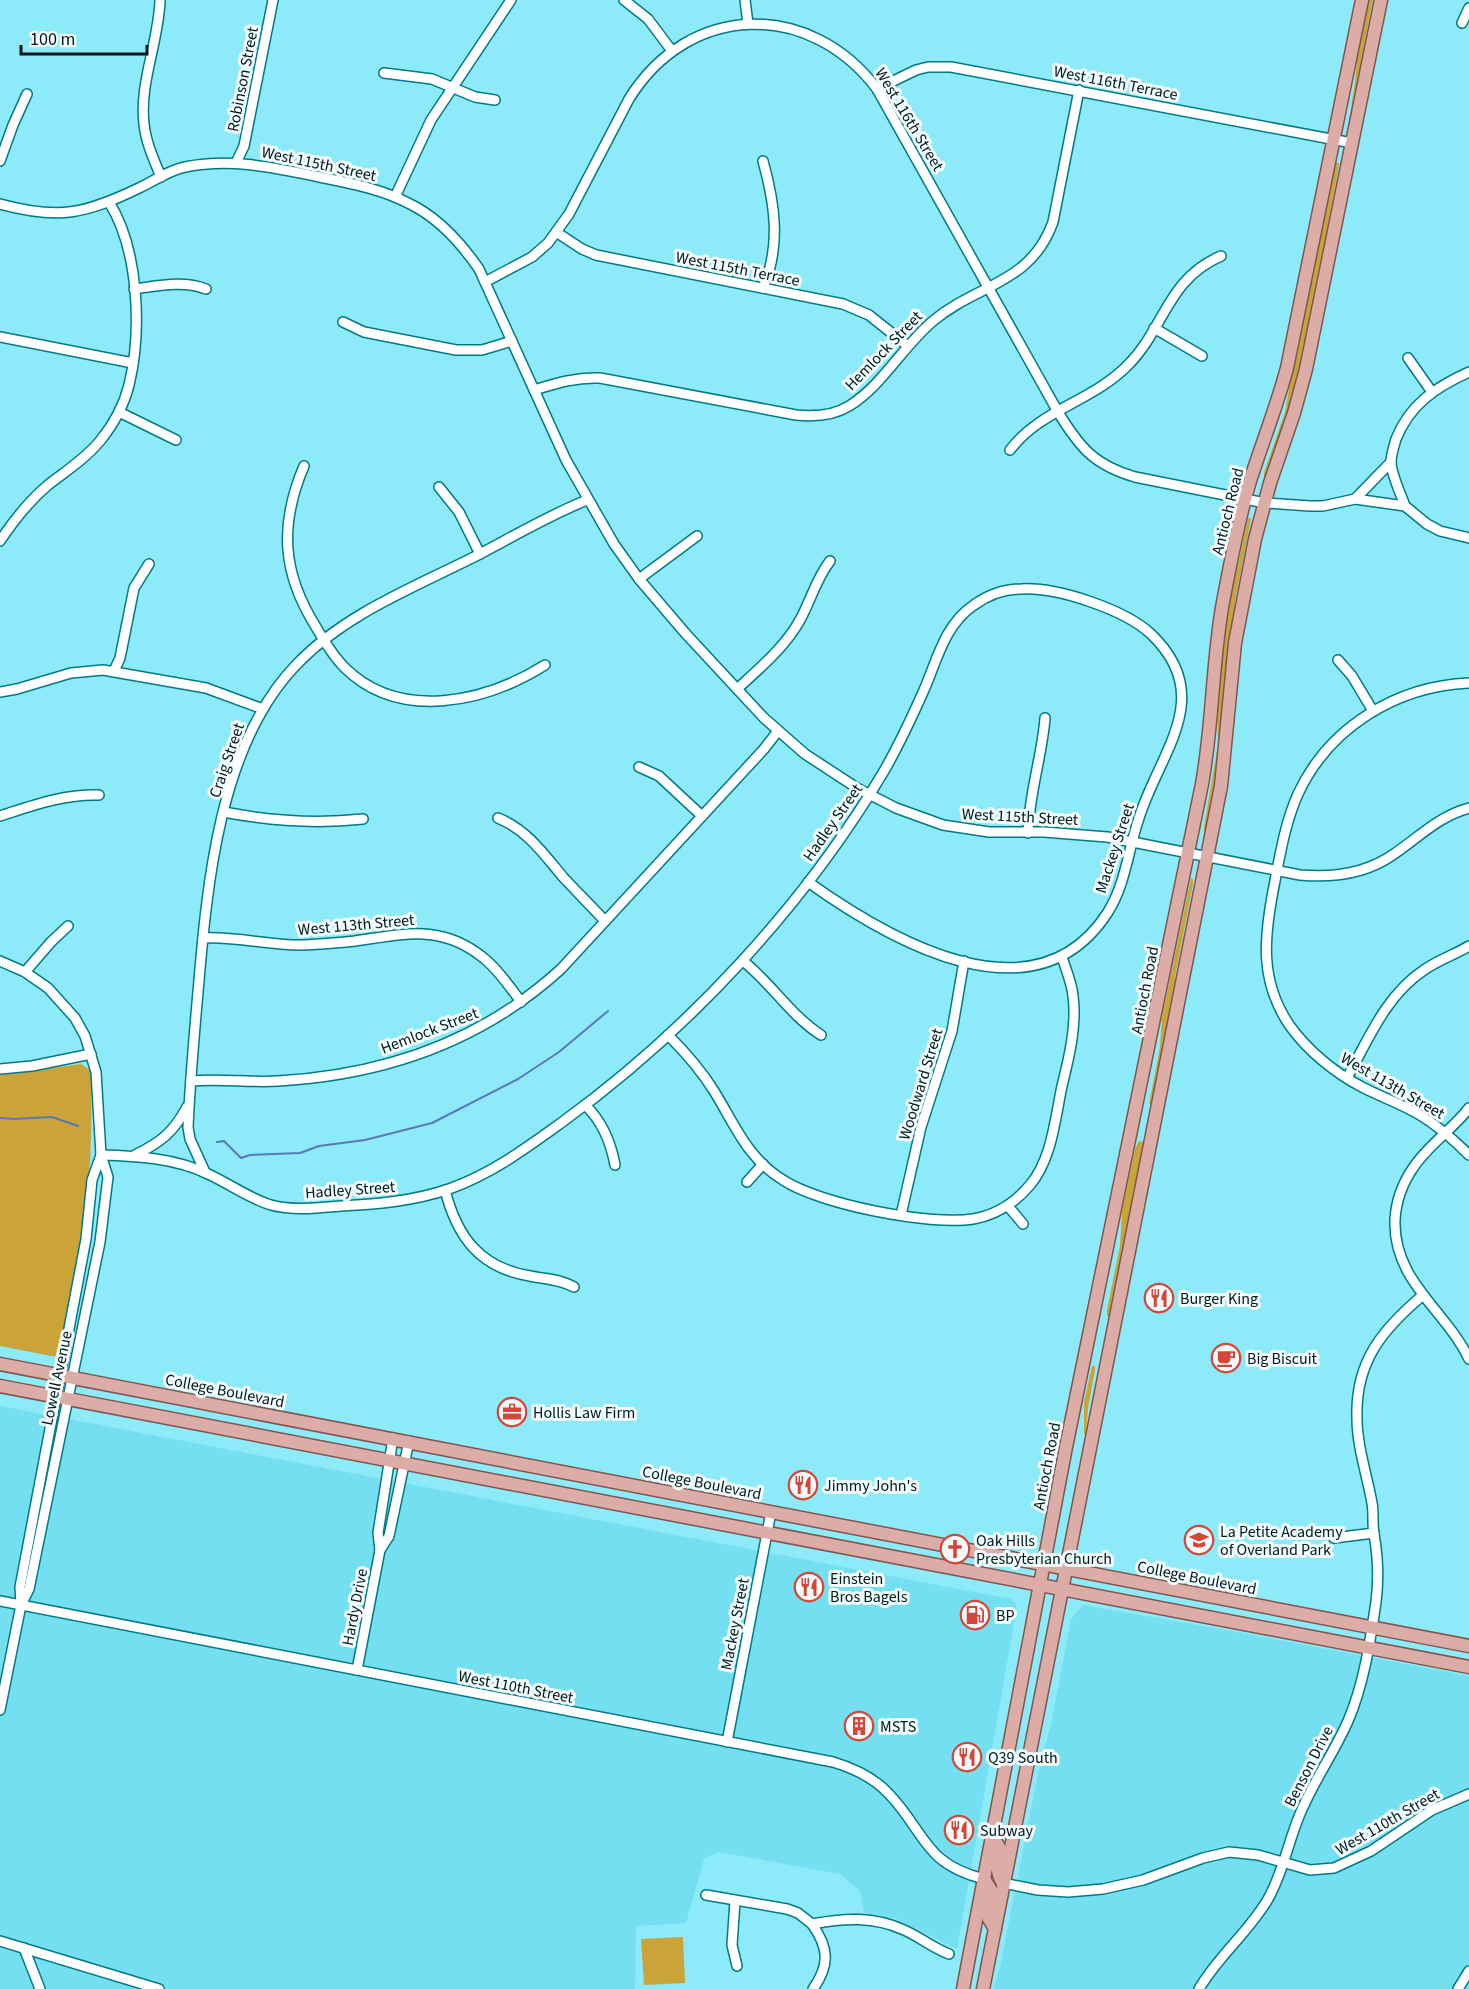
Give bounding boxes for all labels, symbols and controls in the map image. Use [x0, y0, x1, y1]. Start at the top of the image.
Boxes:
scale bar [21, 18, 147, 56]
street label: Robinson Street [222, 24, 264, 134]
text: 100 m [30, 27, 75, 52]
street label: West 116th Terrace [1052, 60, 1180, 106]
street label: West 116th Street [870, 64, 949, 176]
street label: West 115th Street [259, 141, 379, 187]
street label: West 115th Terrace [674, 246, 802, 292]
street label: Hemlock Street [840, 306, 928, 395]
street label: Antioch Road [1207, 465, 1249, 557]
street label: Craig Street [204, 719, 250, 801]
street label: Hadley Street [798, 779, 868, 866]
street label: Mackey Street [1090, 800, 1140, 896]
street label: West 115th Street [961, 803, 1079, 831]
street label: West 113th Street [297, 909, 416, 941]
street label: Antioch Road [1126, 944, 1164, 1036]
street label: Hemlock Street [377, 1002, 482, 1060]
street label: Woodward Street [894, 1025, 949, 1143]
street label: West 113th Street [1336, 1047, 1449, 1125]
street label: Hadley Street [304, 1176, 396, 1204]
restaurant icon: Burger King [1143, 1282, 1175, 1314]
place label: Burger King [1180, 1288, 1258, 1310]
street label: Lowell Avenue [36, 1329, 78, 1428]
cafe icon: Big Biscuit [1210, 1342, 1242, 1374]
place label: Big Biscuit [1247, 1348, 1318, 1370]
street label: College Boulevard [163, 1369, 286, 1413]
office icon: Hollis Law Firm [496, 1396, 528, 1428]
place label: Hollis Law Firm [533, 1402, 635, 1424]
street label: Antioch Road [1028, 1420, 1066, 1512]
street label: College Boulevard [640, 1461, 763, 1505]
restaurant icon: Jimmy John's [787, 1469, 819, 1501]
place label: Jimmy John's [824, 1475, 917, 1497]
place label: La Petite Academy of Overland Park [1220, 1521, 1343, 1561]
school or university icon: La Petite Academy of Overland Park [1183, 1524, 1215, 1556]
place label: Oak Hills Presbyterian Church [976, 1530, 1112, 1570]
church icon: Oak Hills Presbyterian Church [939, 1533, 971, 1565]
street label: College Boulevard [1135, 1556, 1258, 1600]
street label: Hardy Drive [337, 1567, 373, 1648]
place label: Einstein Bros Bagels [830, 1568, 908, 1608]
restaurant icon: Einstein Bros Bagels [793, 1571, 825, 1603]
street label: Mackey Street [715, 1576, 755, 1672]
fuel station icon: BP [959, 1599, 991, 1631]
place label: BP [996, 1605, 1014, 1627]
street label: West 110th Street [456, 1665, 576, 1709]
building icon: MSTS [843, 1710, 875, 1742]
place label: MSTS [880, 1716, 916, 1738]
street label: Benson Drive [1279, 1722, 1339, 1811]
restaurant icon: Q39 South [951, 1741, 983, 1773]
place label: Q39 South [988, 1747, 1058, 1769]
street label: West 110th Street [1331, 1783, 1444, 1861]
restaurant icon: Subway [943, 1814, 975, 1846]
place label: Subway [980, 1820, 1033, 1842]

